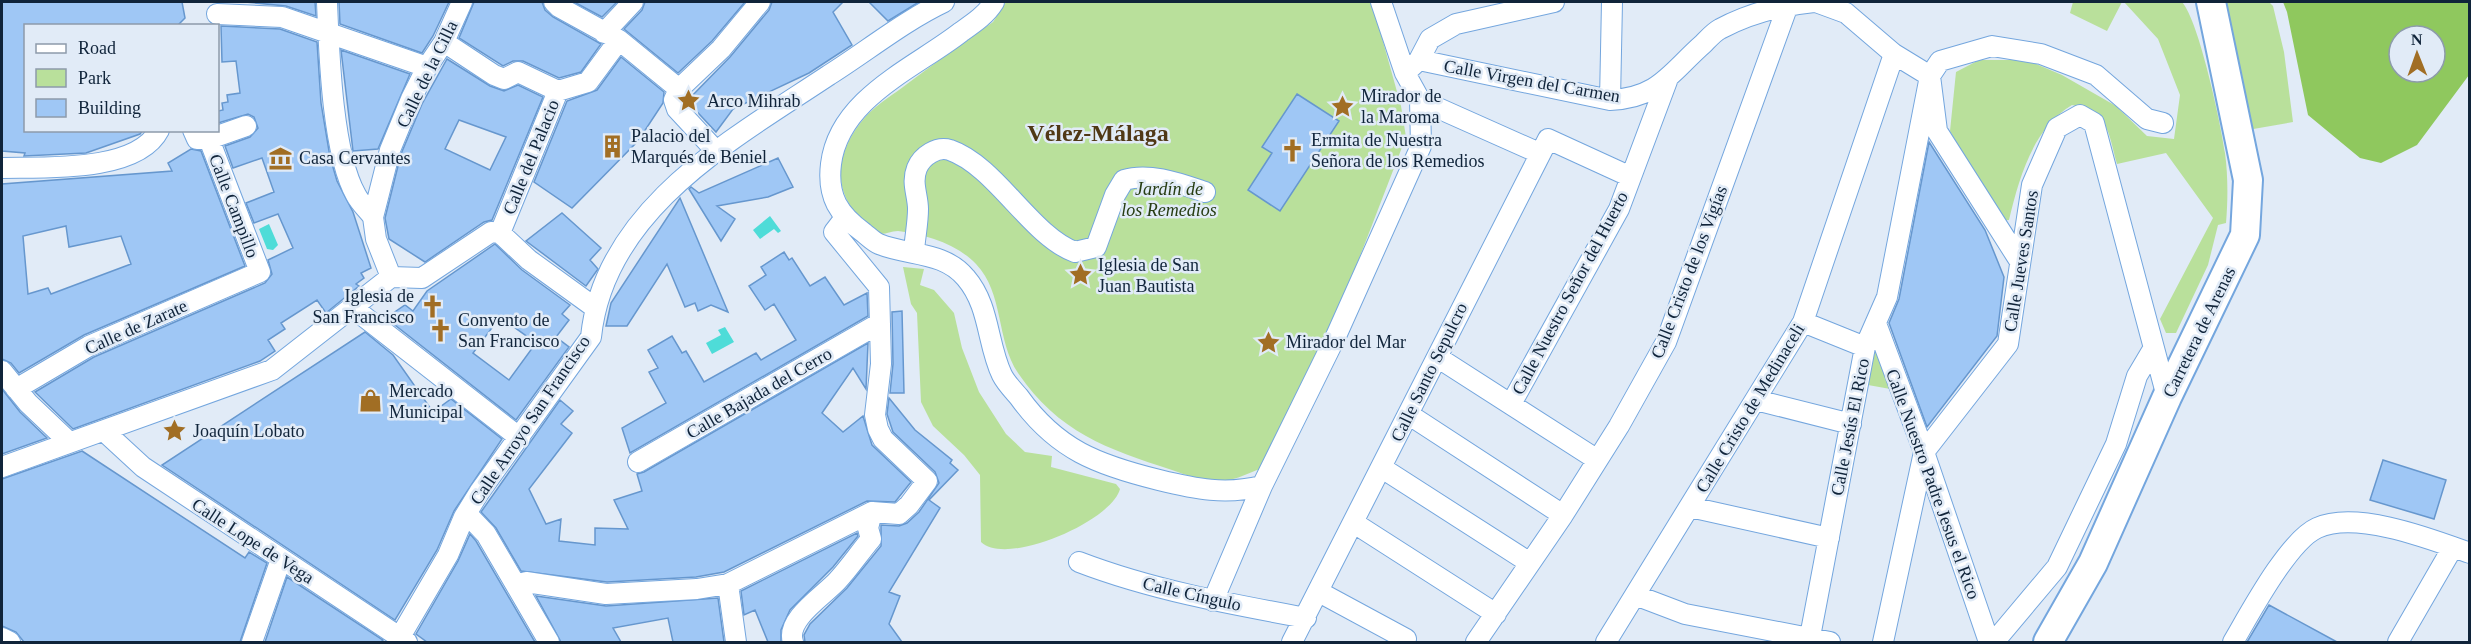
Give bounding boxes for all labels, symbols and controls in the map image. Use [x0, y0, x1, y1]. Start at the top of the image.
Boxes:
street label: Calle de la Cilla [392, 17, 462, 131]
legend [24, 24, 219, 132]
north arrow [2387, 24, 2447, 84]
text: N [2411, 31, 2423, 48]
text: Road [78, 38, 116, 58]
street label: Calle Virgen del Carmen [1442, 56, 1622, 106]
text: Park [78, 68, 111, 88]
place label: Mirador de la Maroma [1361, 86, 1441, 127]
place icon: Arco Mihrab [676, 88, 702, 114]
place label: Arco Mihrab [707, 91, 800, 111]
place icon: Mirador de la Maroma [1330, 93, 1356, 119]
street label: Calle del Palacio [499, 97, 563, 217]
text: Building [78, 98, 141, 118]
district label: Vélez-Málaga [1027, 120, 1169, 146]
place label: Palacio del Marqués de Beniel [631, 126, 767, 167]
place label: Ermita de Nuestra Señora de los Remedios [1311, 130, 1484, 171]
building icon: Palacio del Marqués de Beniel [600, 133, 626, 159]
church icon: Ermita de Nuestra Señora de los Remedios [1280, 137, 1306, 163]
museum icon: Casa Cervantes [268, 145, 294, 171]
place label: Casa Cervantes [299, 148, 410, 168]
street label: Calle Campillo [205, 151, 263, 261]
park label: Jardín de los Remedios [1121, 179, 1217, 220]
street label: Calle Cristo de los Vigías [1647, 183, 1731, 361]
street label: Calle Nuestro Señor del Huerto [1508, 188, 1632, 398]
street label: Calle Jueves Santos [2000, 189, 2042, 333]
place label: Iglesia de San Juan Bautista [1098, 255, 1199, 296]
place icon: Iglesia de San Juan Bautista [1067, 262, 1093, 288]
street label: Carretera de Arenas [2159, 263, 2239, 401]
place label: Iglesia de San Francisco [313, 286, 414, 327]
church icon: Iglesia de San Francisco [419, 293, 445, 319]
street label: Calle de Zarate [82, 296, 190, 358]
street label: Calle Santo Sepulcro [1387, 299, 1471, 445]
place label: Convento de San Francisco [458, 310, 559, 351]
church icon: Convento de San Francisco [427, 317, 453, 343]
street label: Calle Cristo de Medinaceli [1692, 320, 1808, 496]
place icon: Mirador del Mar [1255, 329, 1281, 355]
street label: Calle Arroyo San Francisco [466, 332, 594, 508]
place label: Mirador del Mar [1286, 332, 1406, 352]
street label: Calle Bajada del Cerro [683, 343, 835, 443]
street label: Calle Jesús El Rico [1827, 357, 1873, 497]
street label: Calle Nuestro Padre Jesus el Rico [1882, 366, 1984, 602]
place label: Mercado Municipal [389, 381, 463, 422]
shop icon: Mercado Municipal [358, 388, 384, 414]
place icon: Joaquín Lobato [162, 418, 188, 444]
place label: Joaquín Lobato [193, 421, 304, 441]
street label: Calle Lope de Vega [188, 494, 318, 588]
street label: Calle Cíngulo [1141, 573, 1243, 615]

